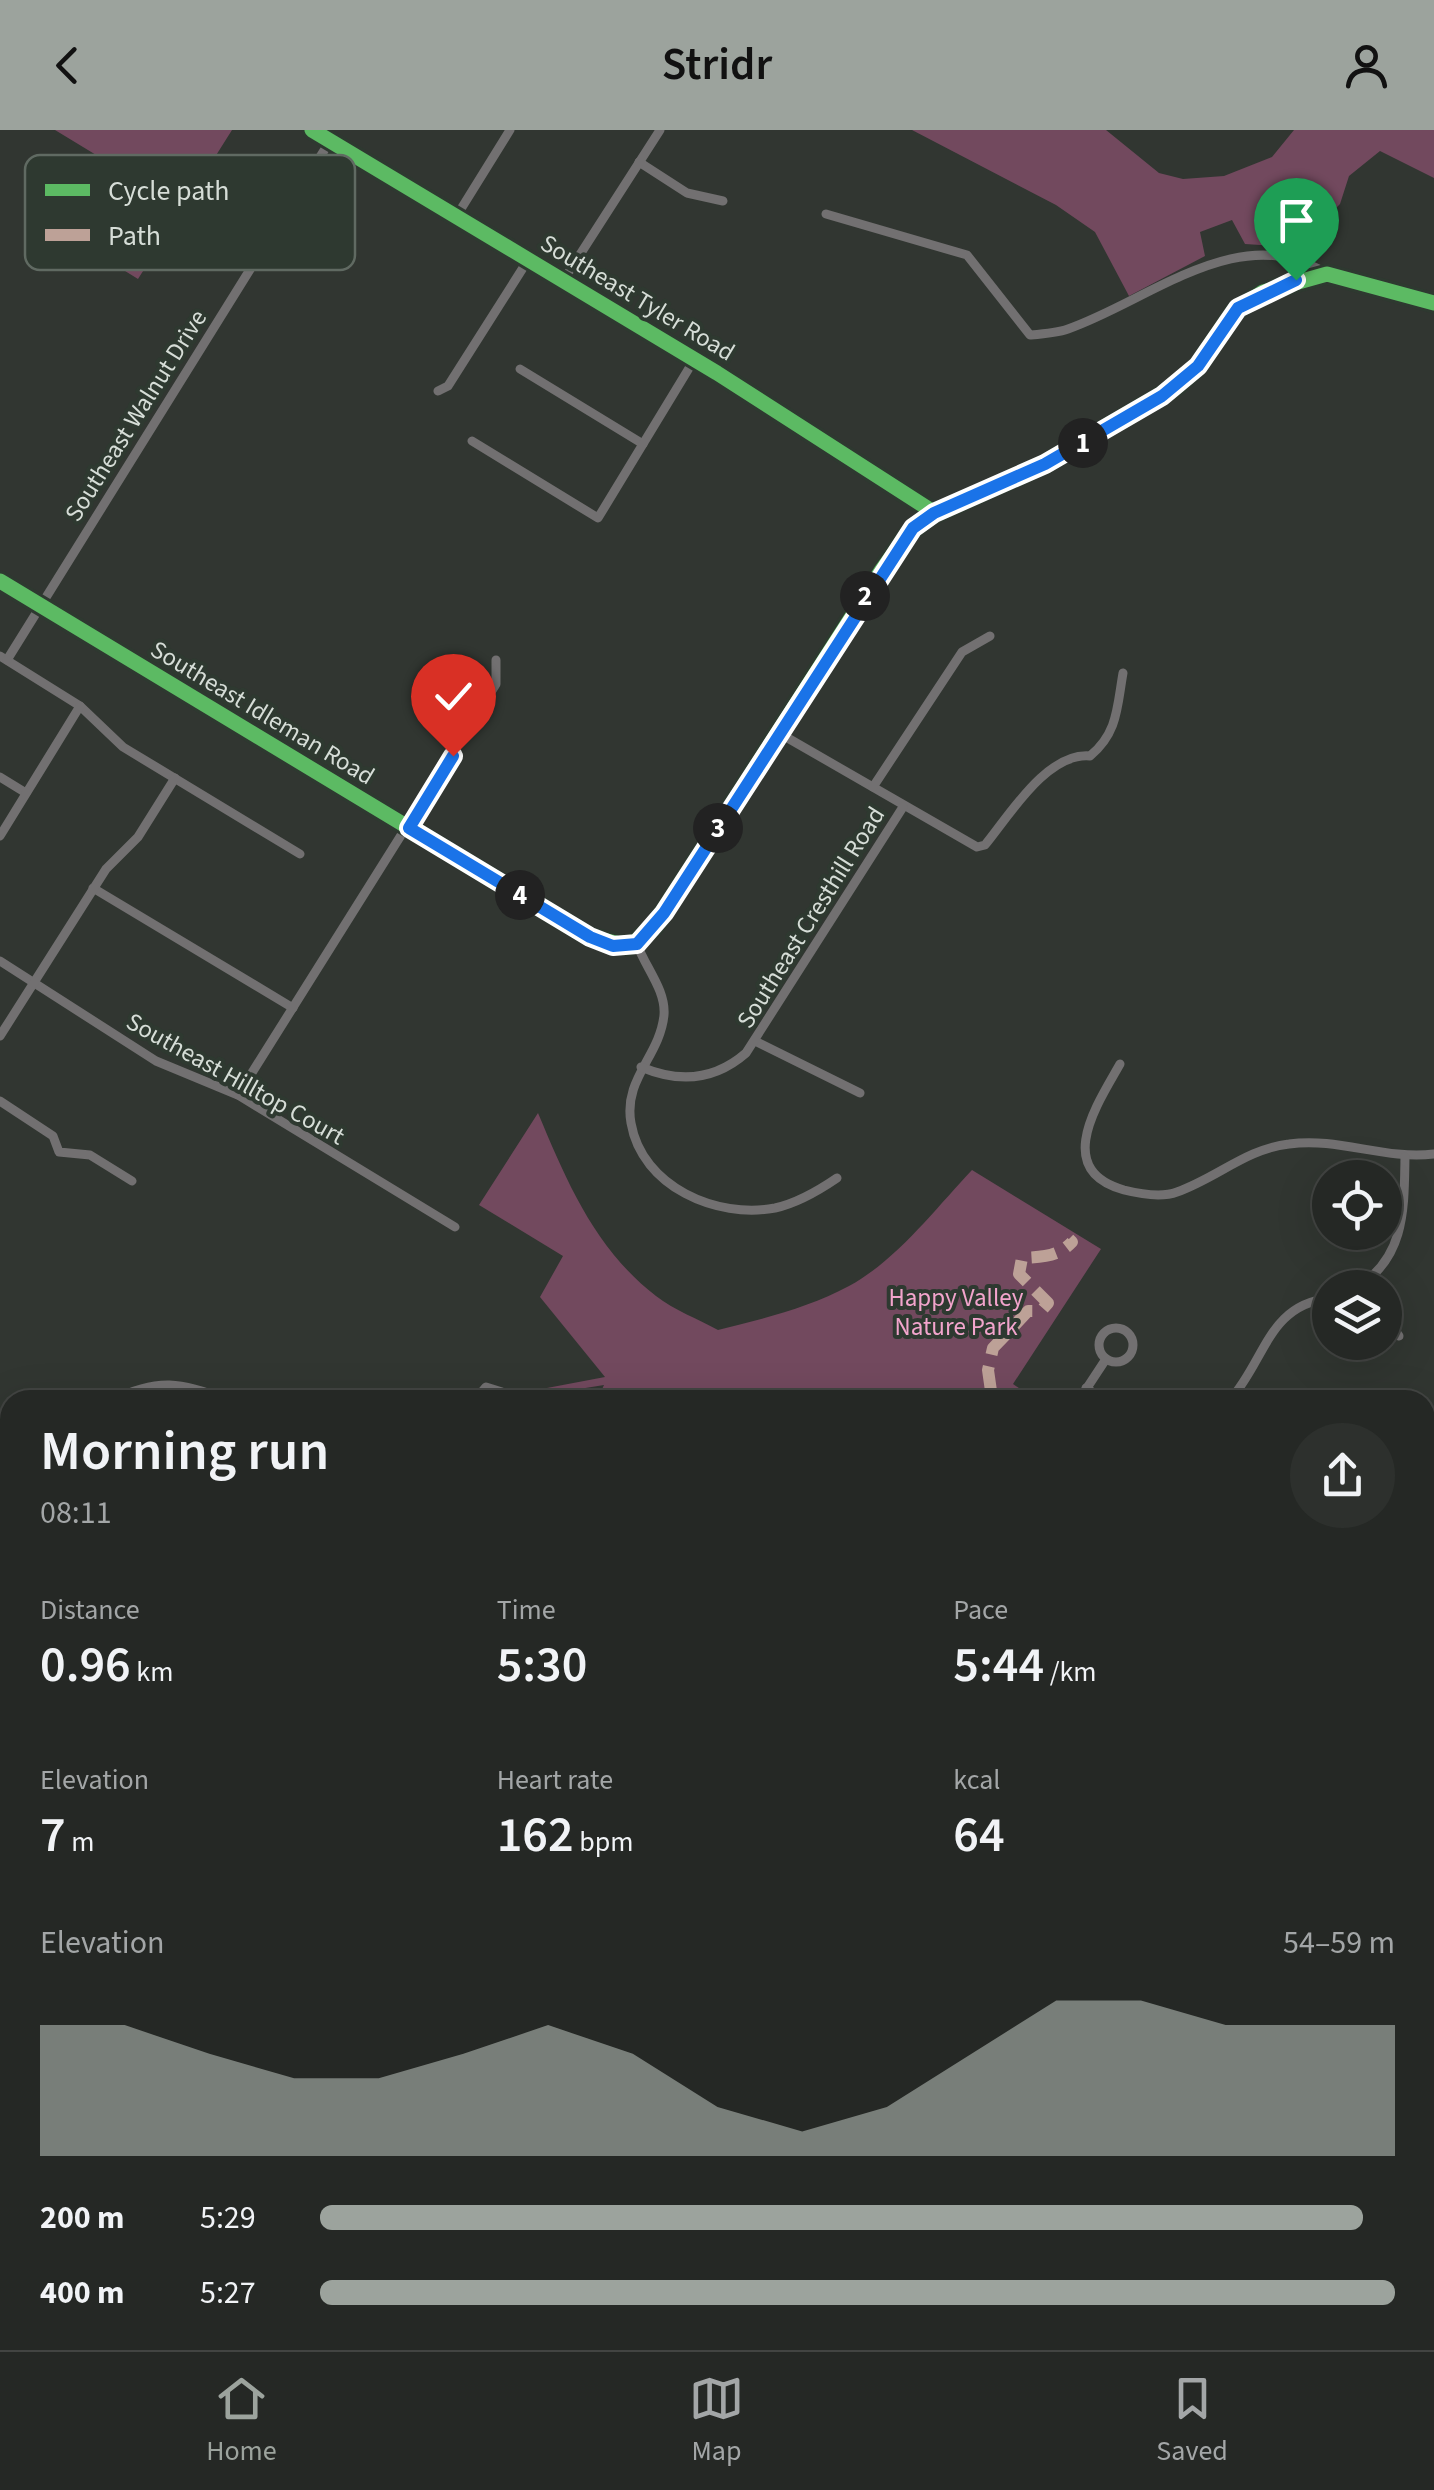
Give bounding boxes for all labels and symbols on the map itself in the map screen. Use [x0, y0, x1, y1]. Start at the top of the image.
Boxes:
legend [25, 155, 355, 270]
text: Cycle path [108, 171, 230, 211]
pin [1254, 178, 1339, 281]
text: Path [108, 216, 161, 256]
street label: Southeast Tyler Road [533, 226, 741, 370]
street label: Southeast Walnut Drive [56, 303, 216, 528]
pin: 1 [1058, 418, 1108, 468]
pin: 2 [840, 571, 890, 621]
street label: Southeast Idleman Road [144, 632, 381, 794]
pin [411, 654, 496, 757]
street label: Southeast Cresthill Road [728, 800, 894, 1035]
pin: 3 [693, 803, 743, 853]
pin: 4 [495, 870, 545, 920]
street label: Southeast Hilltop Court [120, 1004, 352, 1154]
park label: Happy Valley Nature Park [888, 1280, 1024, 1345]

